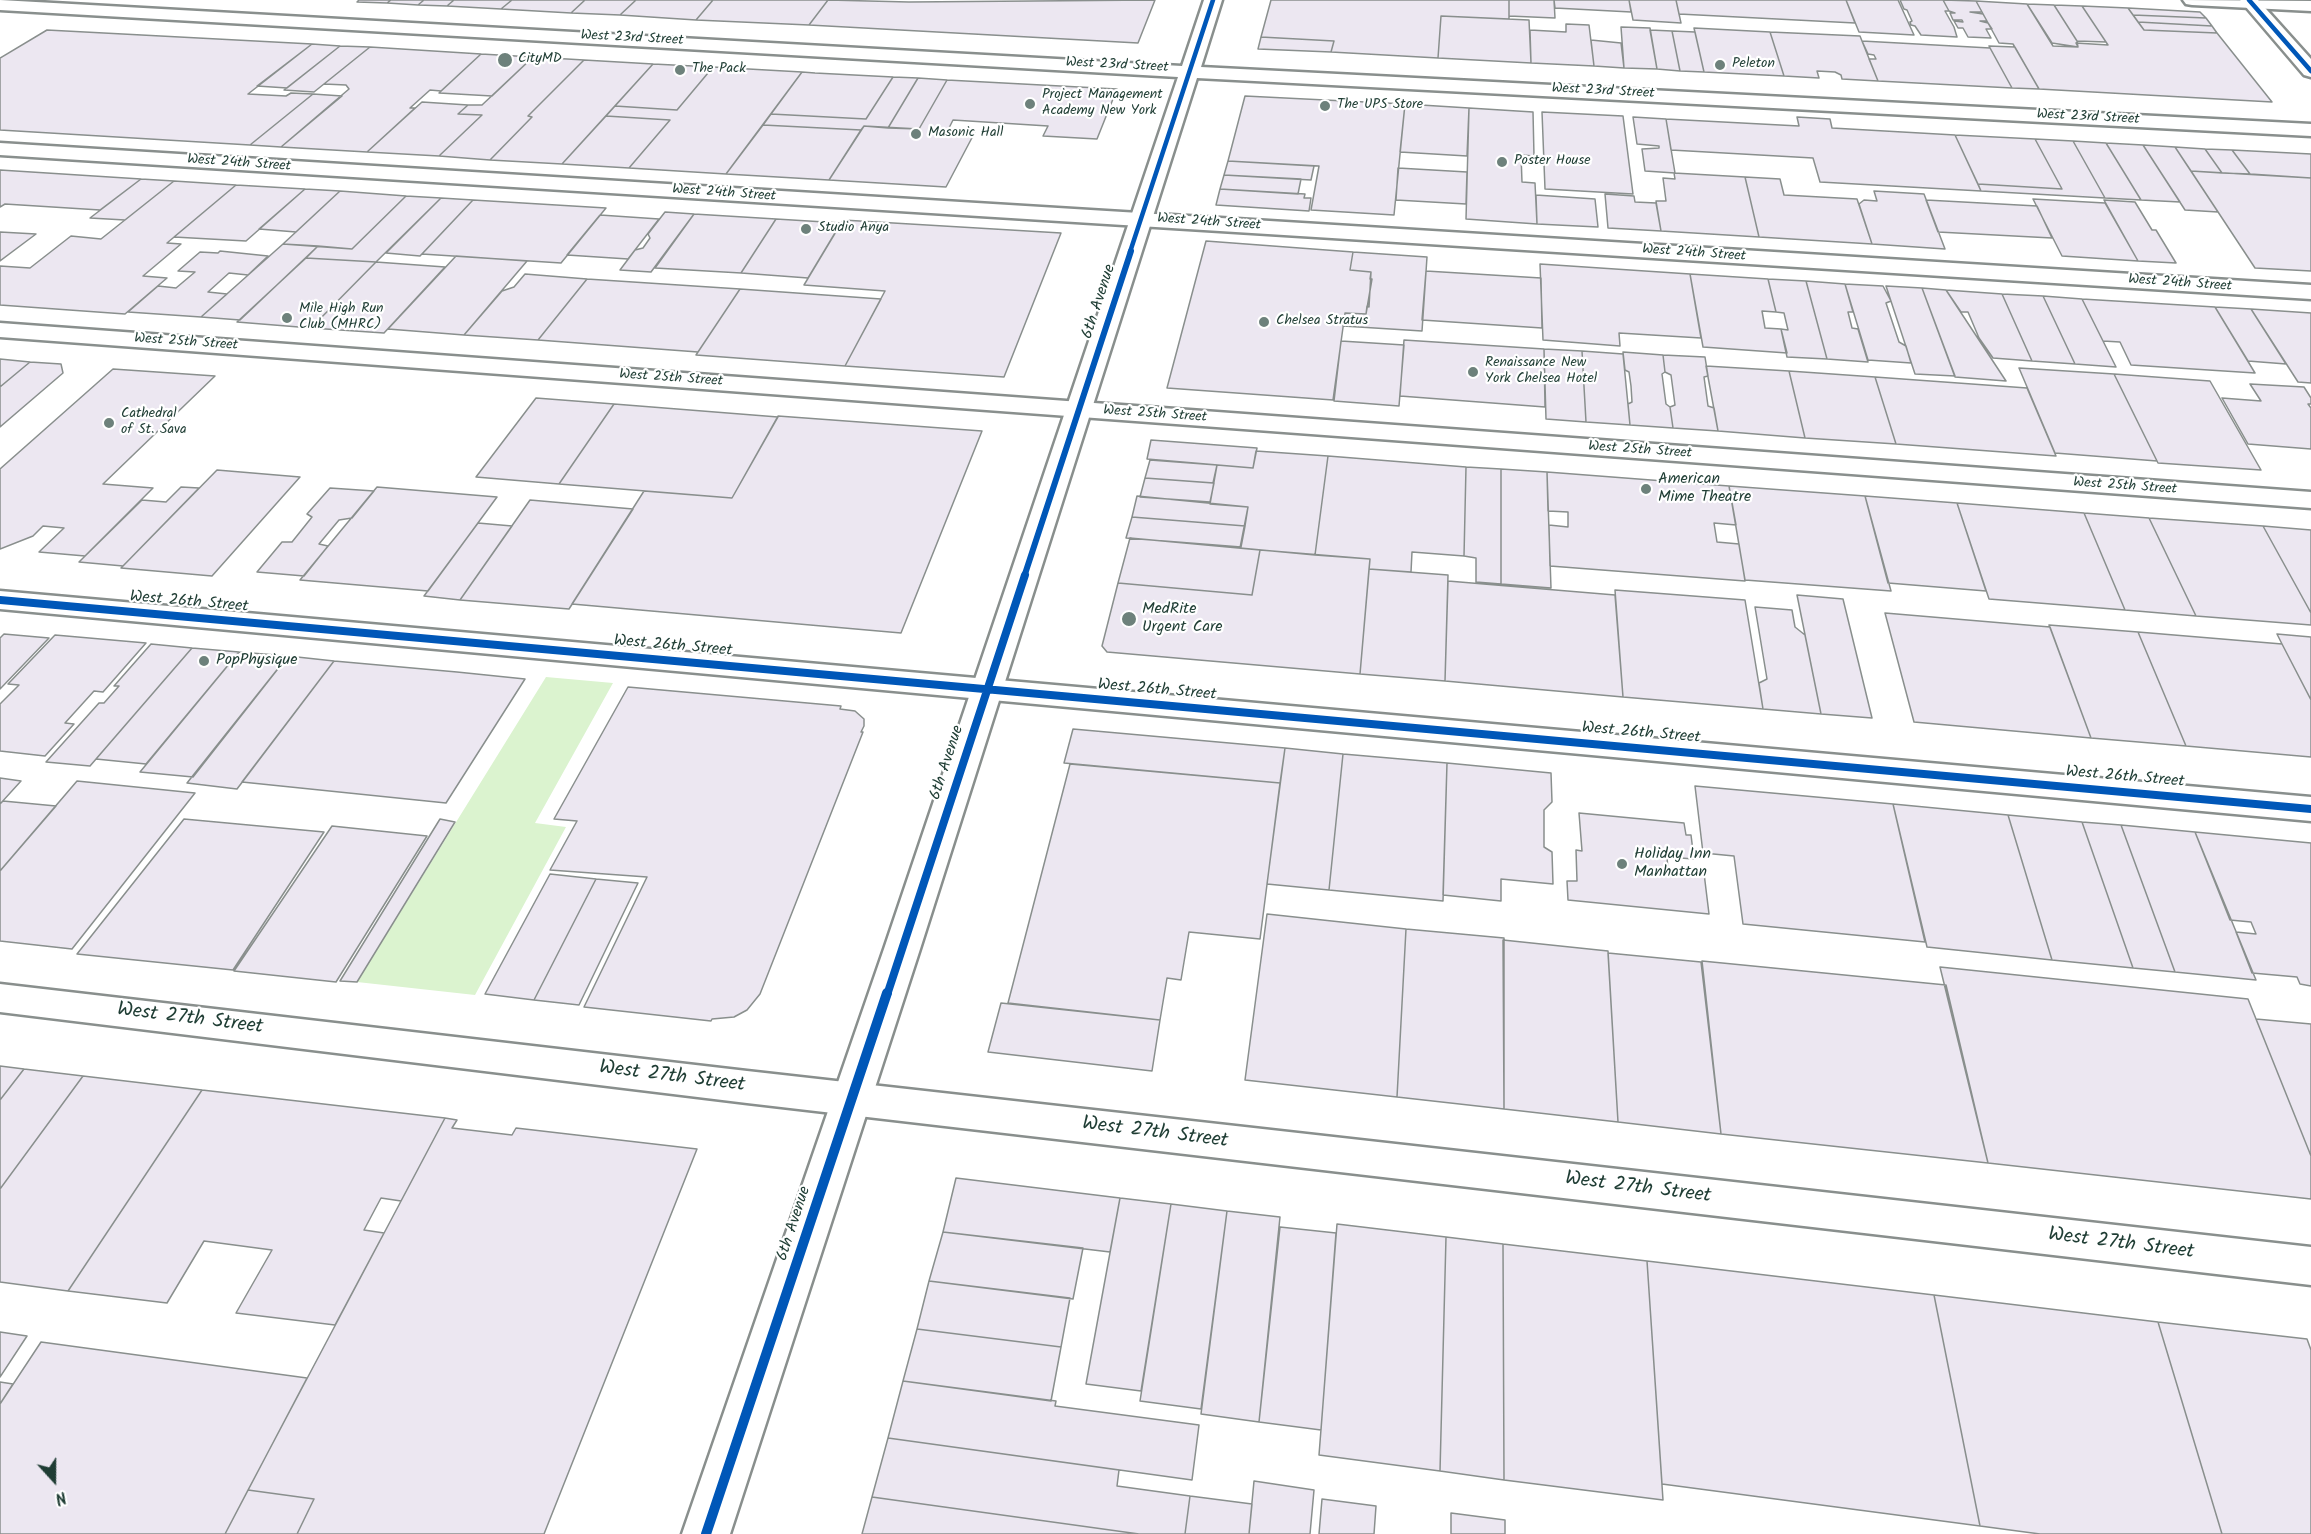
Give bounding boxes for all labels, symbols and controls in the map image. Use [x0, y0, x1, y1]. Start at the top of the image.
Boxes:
street label: West 23rd Street [580, 28, 684, 50]
marker: CityMD [496, 51, 514, 69]
place label: CityMD [518, 52, 562, 68]
street label: West 23rd Street [1065, 55, 1169, 77]
place label: Peleton [1732, 57, 1775, 73]
marker: Peleton [1713, 58, 1727, 72]
place label: The Pack [692, 62, 746, 78]
marker: The Pack [673, 63, 687, 77]
street label: West 23rd Street [1551, 81, 1655, 103]
place label: Project Management Academy New York [1042, 88, 1163, 120]
marker: Project Management Academy New York [1023, 97, 1037, 111]
place label: The UPS Store [1337, 98, 1423, 114]
marker: The UPS Store [1318, 99, 1332, 113]
street label: West 23rd Street [2036, 107, 2140, 129]
place label: Masonic Hall [928, 126, 1003, 142]
marker: Masonic Hall [909, 127, 923, 141]
street label: West 24th Street [186, 152, 292, 176]
place label: Poster House [1514, 154, 1591, 170]
marker: Poster House [1495, 155, 1509, 169]
street label: West 24th Street [671, 182, 777, 206]
street label: West 24th Street [1156, 211, 1262, 235]
place label: Studio Anya [818, 221, 889, 237]
marker: Studio Anya [799, 222, 813, 236]
street label: West 24th Street [1641, 242, 1747, 266]
street label: 6th Avenue [1079, 262, 1121, 342]
street label: West 24th Street [2127, 272, 2233, 296]
place label: Mile High Run Club (MHRC) [299, 302, 384, 334]
marker: Mile High Run Club (MHRC) [280, 311, 294, 325]
place label: Chelsea Stratus [1276, 314, 1368, 330]
marker: Chelsea Stratus [1257, 315, 1271, 329]
street label: West 25th Street [134, 331, 238, 355]
place label: Renaissance New York Chelsea Hotel [1485, 356, 1597, 388]
marker: Renaissance New York Chelsea Hotel [1466, 365, 1480, 379]
street label: West 25th Street [619, 367, 723, 391]
street label: West 25th Street [1103, 403, 1207, 427]
place label: Cathedral of St. Sava [121, 407, 186, 440]
marker: Cathedral of St. Sava [102, 416, 116, 430]
street label: West 25th Street [1588, 439, 1692, 463]
place label: American Mime Theatre [1658, 470, 1751, 508]
street label: West 25th Street [2073, 475, 2177, 499]
marker: American Mime Theatre [1639, 482, 1653, 496]
street label: West 26th Street [129, 588, 249, 618]
place label: MedRite Urgent Care [1142, 600, 1222, 638]
marker: MedRite Urgent Care [1120, 610, 1138, 628]
street label: West 26th Street [613, 632, 733, 662]
place label: PopPhysique [216, 651, 297, 671]
marker: PopPhysique [197, 654, 211, 668]
street label: West 26th Street [1097, 676, 1217, 706]
street label: West 26th Street [1581, 719, 1701, 749]
street label: 6th Avenue [927, 723, 969, 803]
street label: West 26th Street [2065, 763, 2185, 793]
place label: Holiday Inn Manhattan [1634, 845, 1711, 883]
marker: Holiday Inn Manhattan [1615, 857, 1629, 871]
street label: West 27th Street [116, 999, 264, 1041]
street label: West 27th Street [598, 1057, 746, 1099]
street label: West 27th Street [1081, 1113, 1229, 1155]
street label: West 27th Street [1564, 1168, 1712, 1210]
street label: 6th Avenue [774, 1184, 816, 1264]
street label: West 27th Street [2047, 1224, 2195, 1266]
north arrow [24, 1450, 84, 1510]
text: N [51, 1484, 70, 1511]

